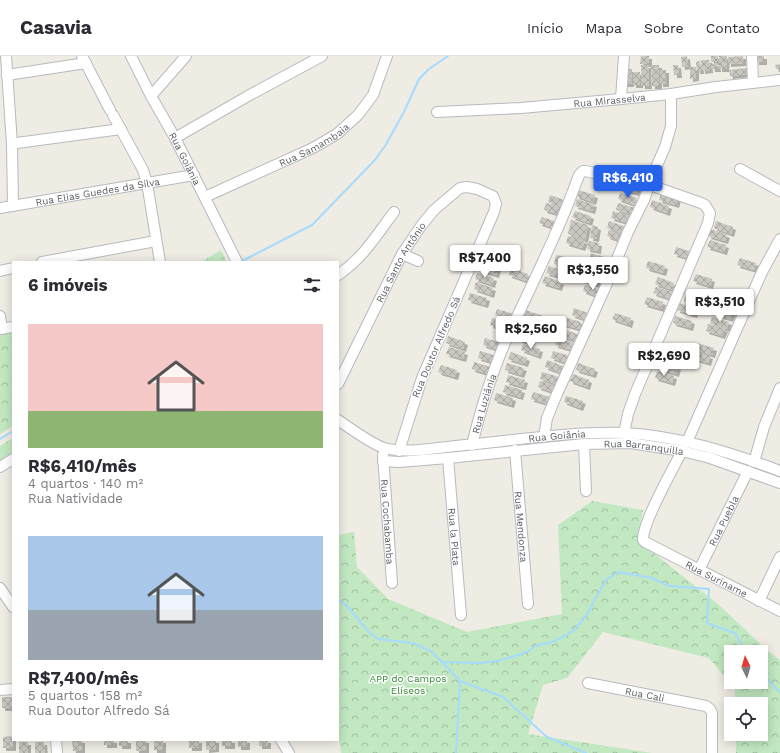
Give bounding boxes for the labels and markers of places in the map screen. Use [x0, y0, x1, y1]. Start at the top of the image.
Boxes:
pin: R$6,410 [591, 165, 665, 199]
pin: R$7,400 [448, 245, 522, 279]
pin: R$3,550 [556, 257, 630, 291]
pin: R$3,510 [683, 289, 757, 323]
pin: R$2,560 [494, 316, 568, 350]
pin: R$2,690 [627, 343, 701, 377]

